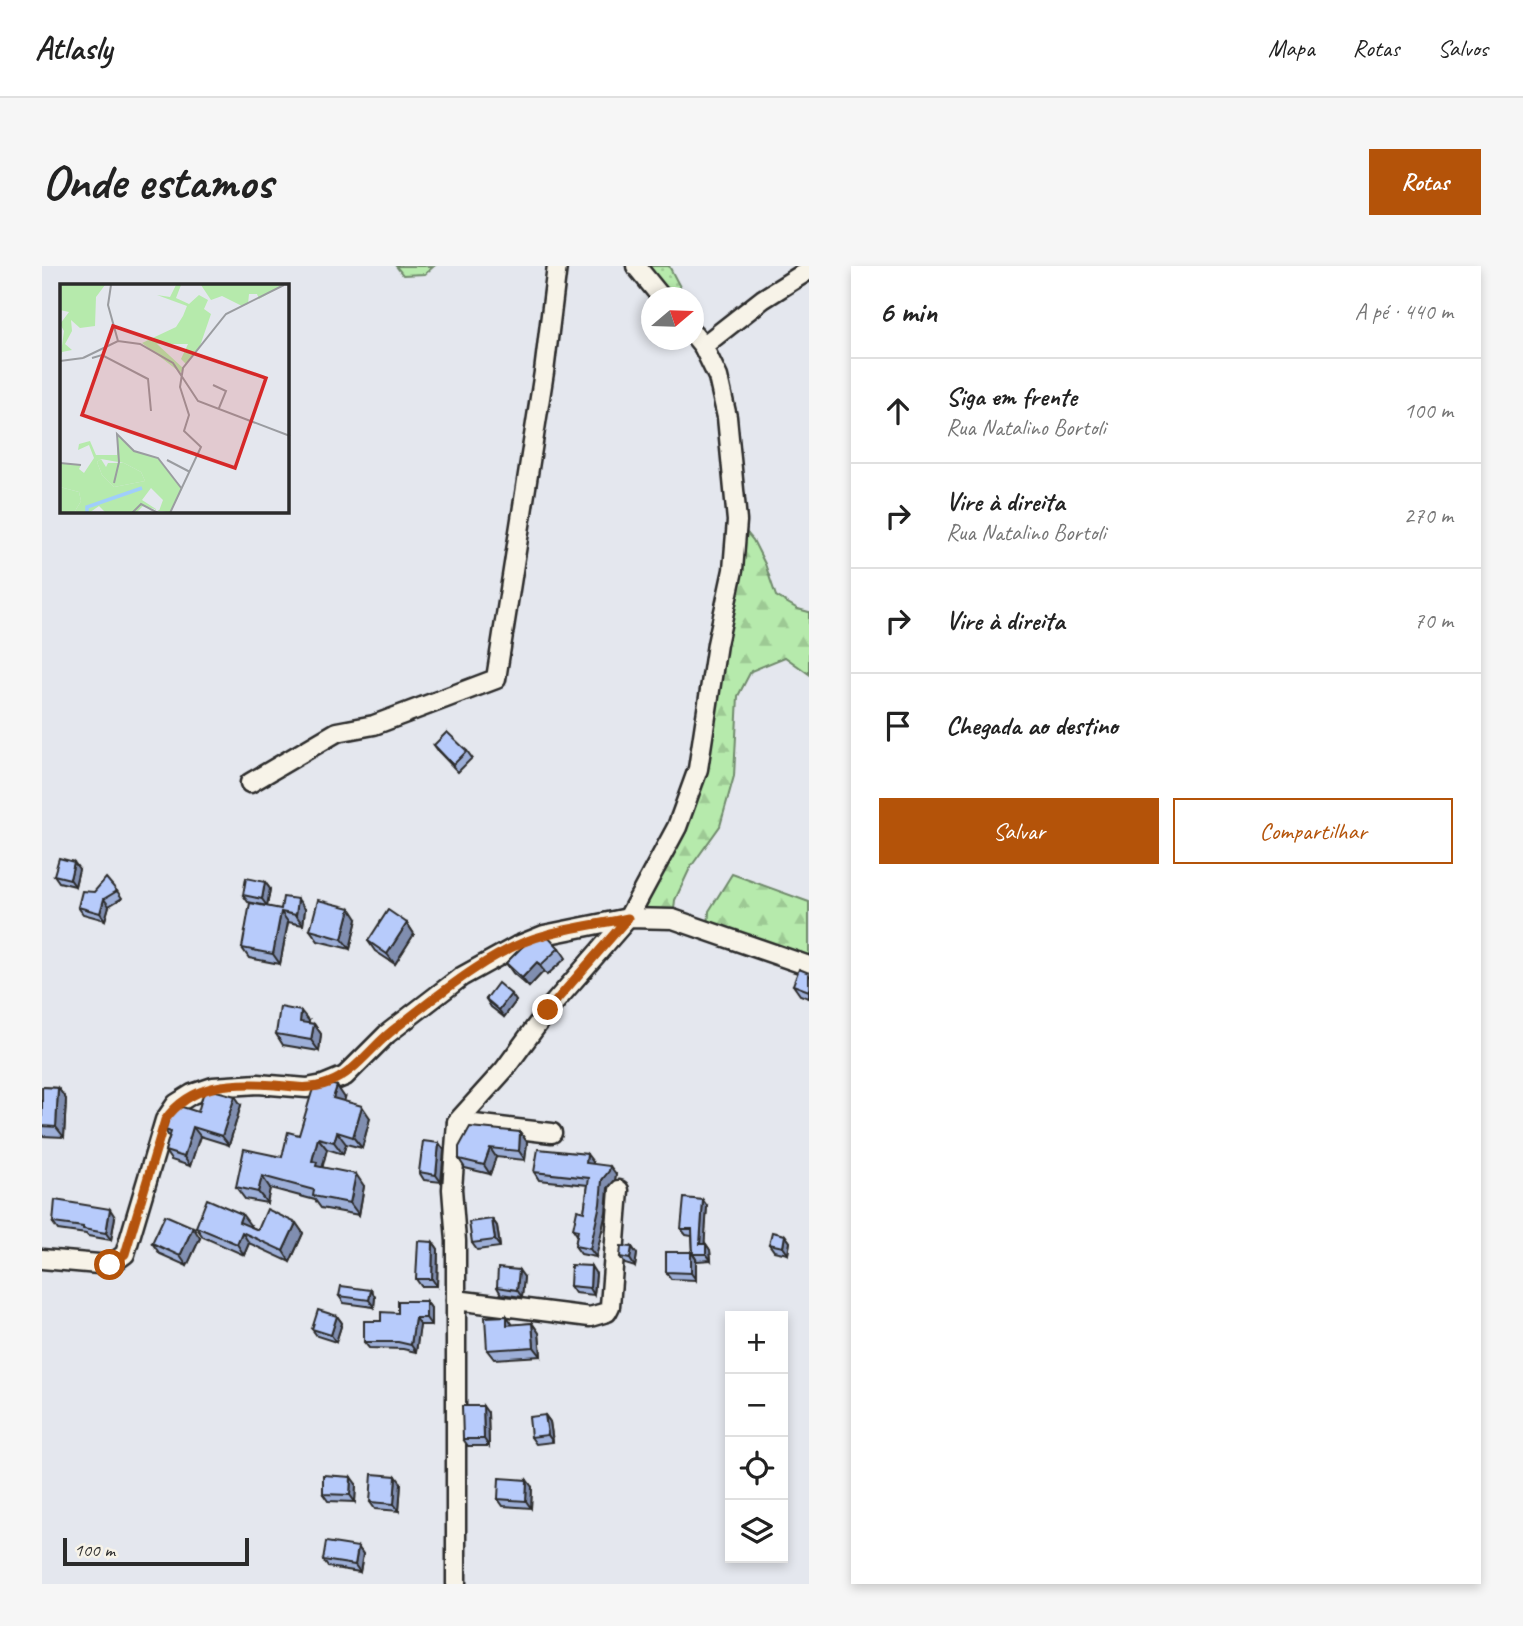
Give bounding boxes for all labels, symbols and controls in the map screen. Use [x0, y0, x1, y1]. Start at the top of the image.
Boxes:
text: Atlasly [35, 27, 112, 69]
text: Mapa [1268, 33, 1315, 63]
text: Rotas [1353, 33, 1399, 63]
text: Salvos [1437, 33, 1488, 63]
button: Rotas [1369, 149, 1481, 215]
text: Onde estamos [42, 151, 272, 213]
inset map [60, 284, 289, 513]
north arrow [641, 287, 704, 350]
text: 6 min [879, 293, 937, 331]
text: A pé · 440 m [1355, 297, 1453, 326]
text: Siga em frente [946, 380, 1077, 413]
icon: ahead [879, 392, 917, 430]
text: 100 m [1404, 396, 1453, 425]
text: Rua Natalino Bortoli [946, 413, 1106, 442]
text: Vire à direita [946, 485, 1065, 518]
icon: right [879, 497, 917, 535]
text: 270 m [1404, 501, 1453, 530]
text: Rua Natalino Bortoli [946, 518, 1106, 547]
icon: right [879, 602, 917, 640]
text: Vire à direita [946, 604, 1065, 637]
text: 70 m [1414, 606, 1453, 635]
icon: arrive [879, 707, 917, 745]
text: Chegada ao destino [946, 709, 1118, 742]
button: Salvar [879, 798, 1159, 864]
button: Compartilhar [1173, 798, 1453, 864]
route end [532, 994, 563, 1025]
route start [94, 1249, 125, 1280]
map controls [725, 1311, 788, 1563]
button: + [725, 1311, 788, 1374]
button: − [725, 1374, 788, 1437]
button: locate [725, 1437, 788, 1500]
button: layers [725, 1500, 788, 1563]
scale bar [63, 1535, 248, 1567]
text: 100 m [74, 1538, 115, 1562]

